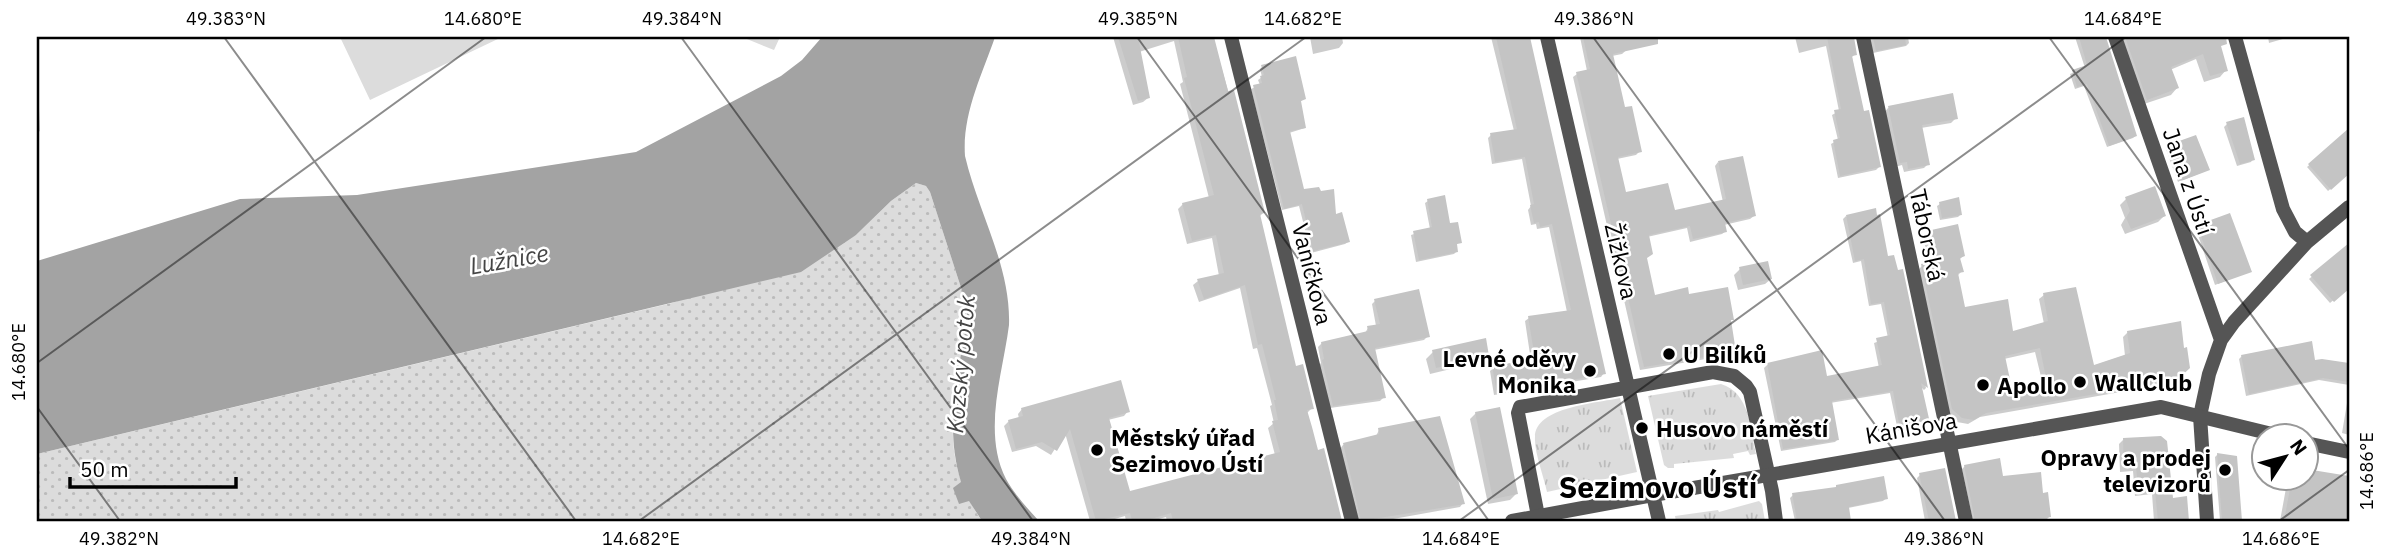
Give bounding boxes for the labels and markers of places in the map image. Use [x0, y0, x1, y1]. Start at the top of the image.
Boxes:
place label: U Bilíků [1683, 339, 1767, 369]
place label: Levné oděvy Monika [1443, 343, 1577, 399]
marker: U Bilíků [1661, 346, 1677, 362]
marker: Levné oděvy Monika [1582, 363, 1598, 379]
place label: WallClub [2094, 367, 2192, 397]
place label: Apollo [1997, 370, 2066, 400]
marker: WallClub [2072, 374, 2088, 390]
marker: Apollo [1975, 377, 1991, 393]
place label: Husovo náměstí [1656, 413, 1829, 443]
marker: Husovo náměstí [1634, 420, 1650, 436]
place label: Městský úřad Sezimovo Ústí [1111, 422, 1264, 478]
marker: Městský úřad Sezimovo Ústí [1089, 442, 1105, 458]
place label: Opravy a prodej televizorů [2041, 442, 2211, 498]
marker: Opravy a prodej televizorů [2217, 462, 2233, 478]

